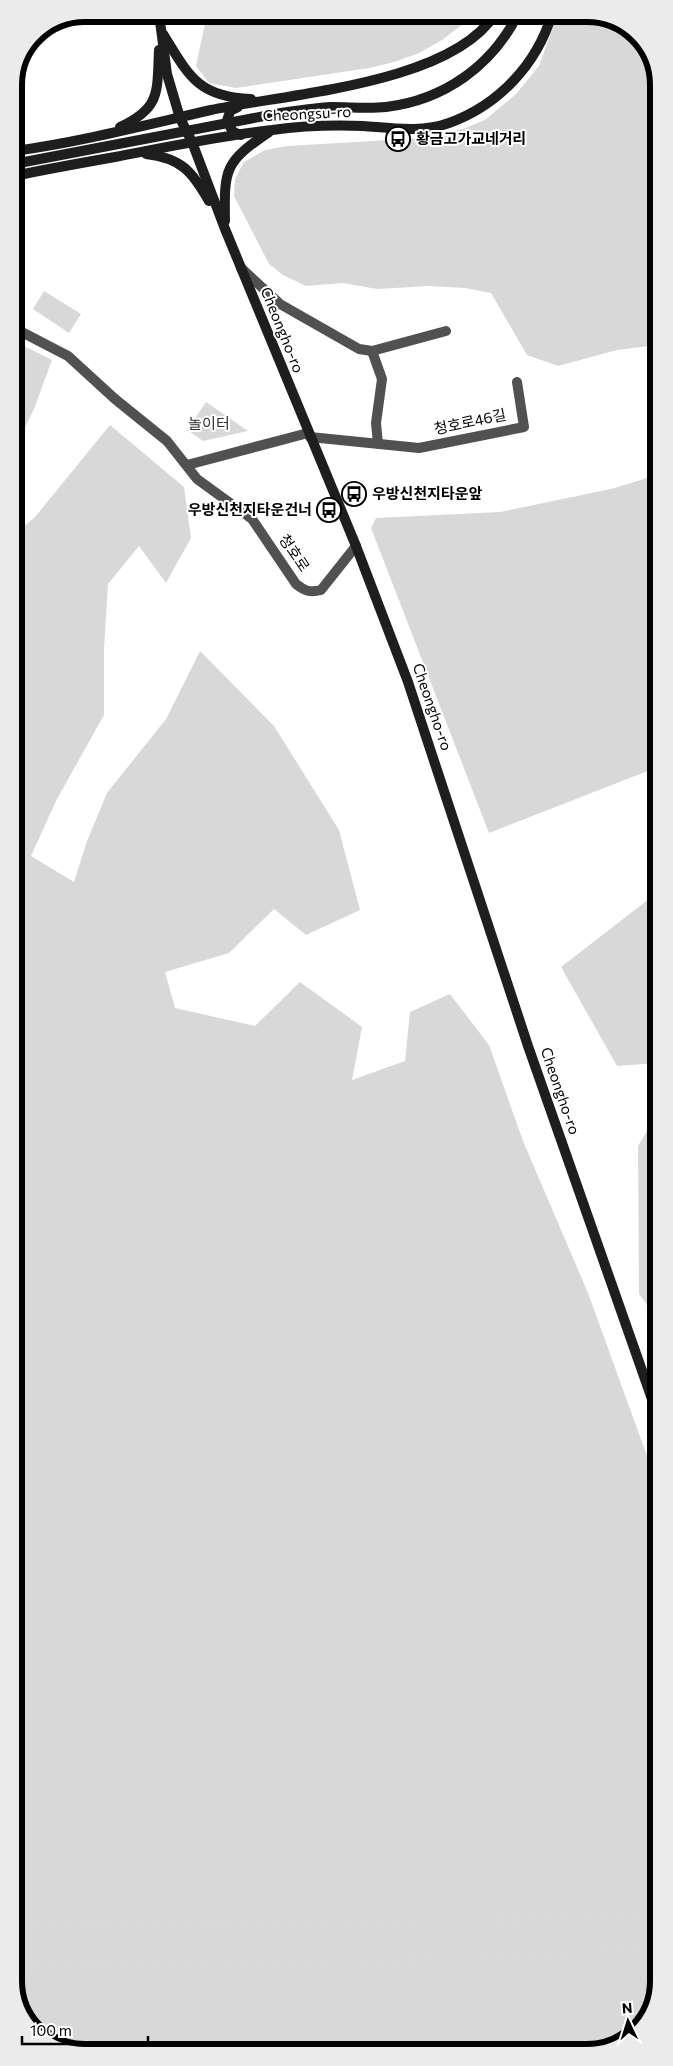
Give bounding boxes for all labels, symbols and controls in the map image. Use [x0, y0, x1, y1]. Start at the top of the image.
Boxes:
street label: Cheongsu-ro [262, 102, 352, 124]
bus stop icon: 황금고가교네거리 [385, 126, 411, 152]
place label: 황금고가교네거리 [416, 129, 526, 147]
street label: Cheongho-ro [258, 284, 308, 375]
street label: 청호로46길 [432, 405, 508, 437]
park label: 놀이터 [188, 414, 230, 432]
bus stop icon: 우방신천지타운앞 [341, 481, 367, 507]
place label: 우방신천지타운앞 [372, 484, 483, 502]
bus stop icon: 우방신천지타운건너 [316, 497, 342, 523]
place label: 우방신천지타운건너 [188, 500, 312, 518]
street label: 청호로 [276, 530, 314, 575]
street label: Cheongho-ro [410, 661, 456, 753]
street label: Cheongho-ro [538, 1045, 584, 1137]
north arrow [603, 1996, 653, 2046]
text: N [621, 1999, 633, 2016]
scale bar [22, 2014, 149, 2046]
text: 100 m [30, 2021, 72, 2039]

